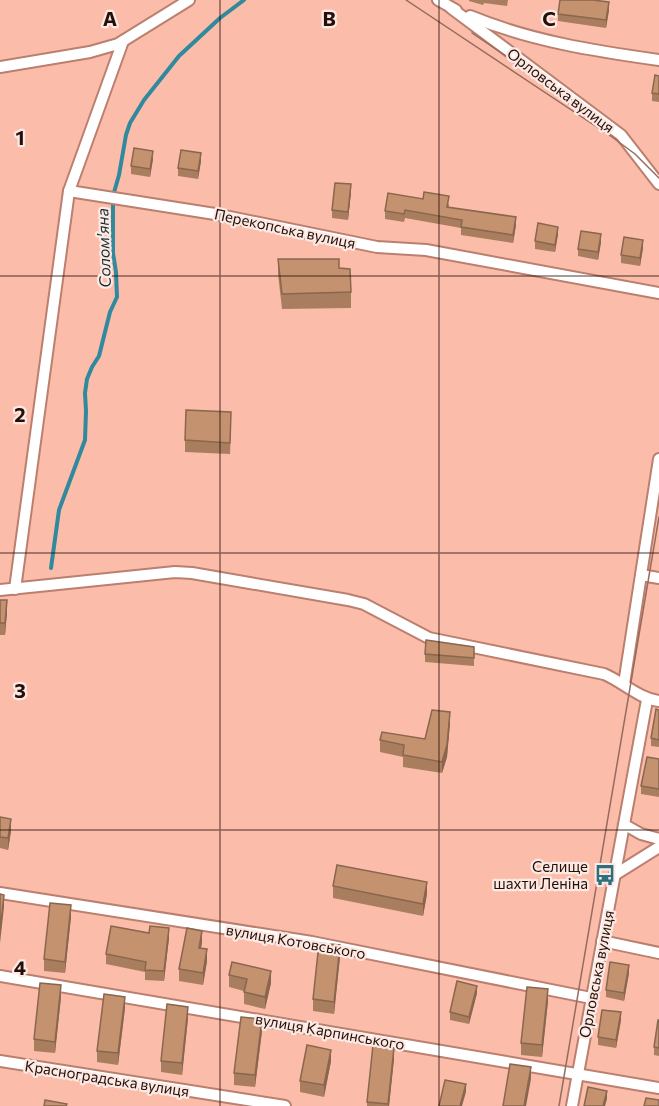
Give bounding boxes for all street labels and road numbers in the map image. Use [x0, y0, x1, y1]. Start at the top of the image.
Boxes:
street label: Орловська вулиця [504, 44, 618, 136]
street label: Перекопська вулиця [213, 204, 357, 252]
street label: Орловська вулиця [575, 909, 617, 1039]
street label: вулиця Котовського [225, 920, 367, 962]
street label: вулиця Карпинського [254, 1009, 406, 1053]
street label: Красноградська вулиця [23, 1056, 191, 1100]

